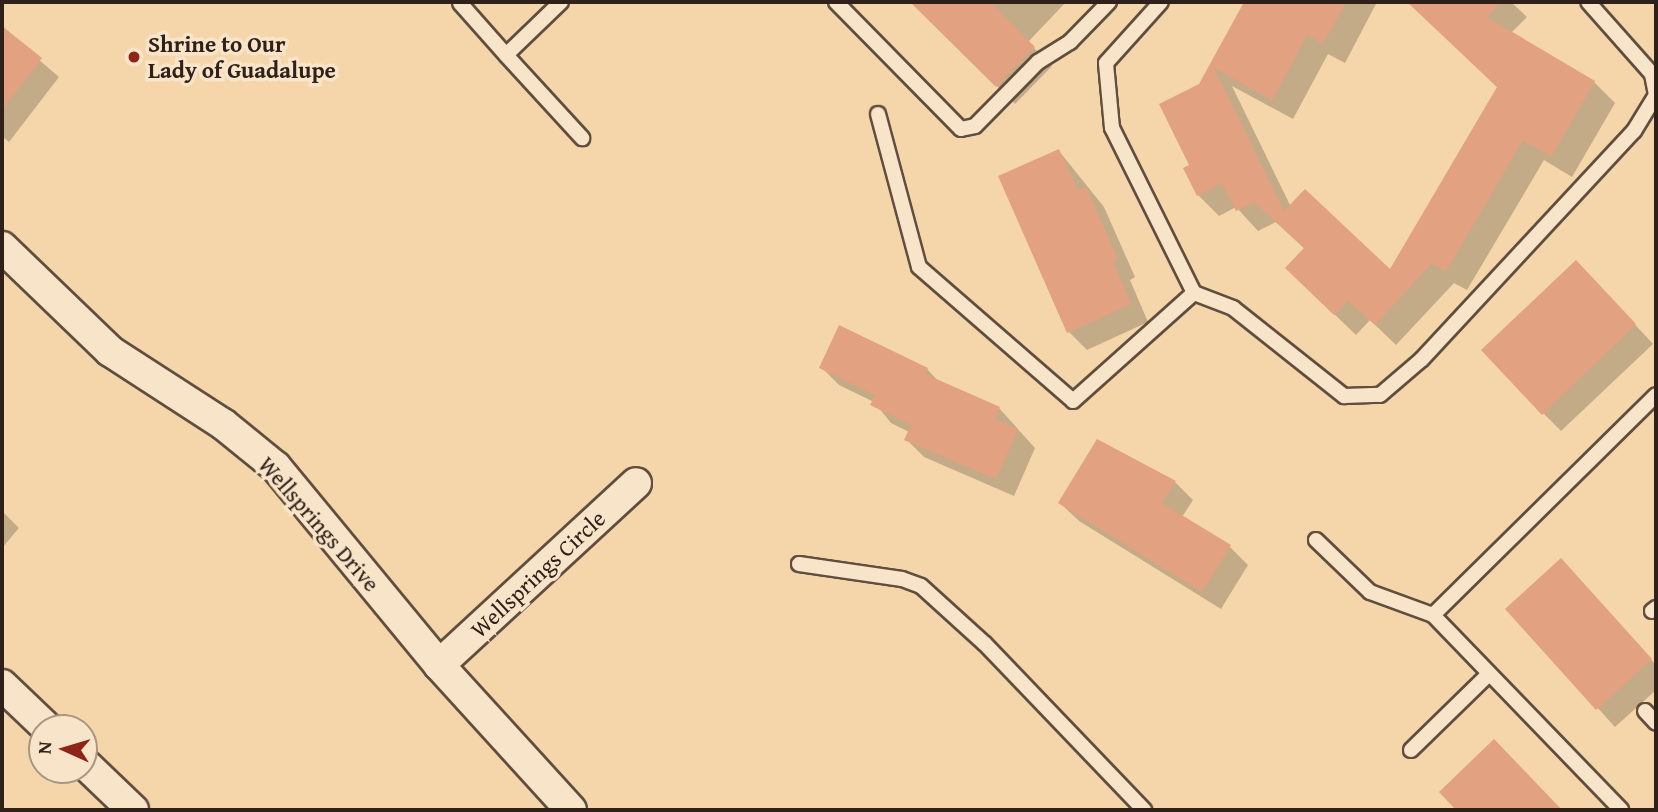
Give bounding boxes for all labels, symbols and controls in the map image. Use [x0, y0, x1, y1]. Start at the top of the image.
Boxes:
place label: Shrine to Our Lady of Guadalupe [148, 30, 336, 84]
marker: Shrine to Our Lady of Guadalupe [126, 49, 142, 65]
street label: Wellsprings Drive [253, 451, 385, 597]
street label: Wellsprings Circle [465, 505, 611, 643]
north arrow [28, 714, 98, 784]
text: N [30, 740, 58, 755]

